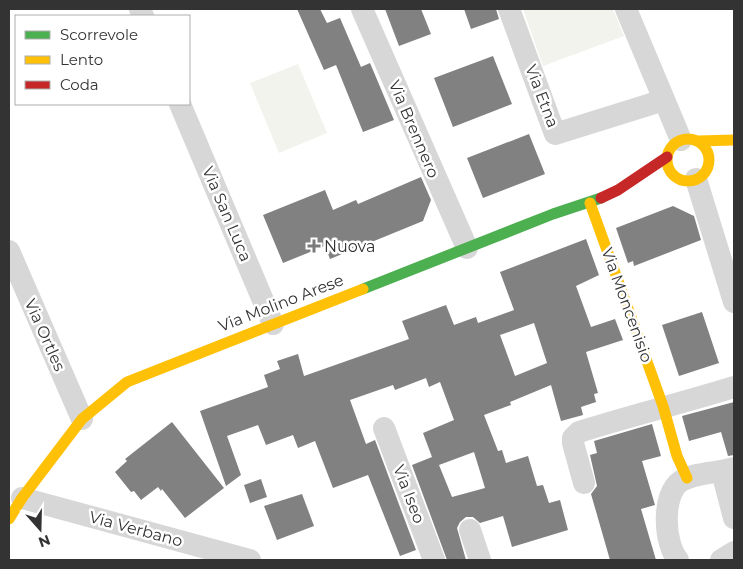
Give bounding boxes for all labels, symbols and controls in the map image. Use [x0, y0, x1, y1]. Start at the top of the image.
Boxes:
legend [15, 15, 190, 105]
text: Scorrevole [60, 25, 138, 44]
text: Lento [60, 50, 103, 69]
street label: Via Etna [521, 62, 563, 130]
text: Coda [60, 75, 99, 94]
street label: Via Brennero [385, 77, 443, 181]
street label: Via San Luca [198, 164, 256, 264]
place label: Nuova [324, 237, 375, 256]
marker: Nuova [308, 240, 320, 252]
street label: Via Moncenisio [597, 245, 657, 365]
street label: Via Molino Arese [216, 270, 346, 336]
street label: Via Ortles [21, 296, 69, 374]
street label: Via Iseo [389, 462, 429, 526]
north arrow [15, 504, 65, 554]
street label: Via Verbano [87, 507, 185, 551]
text: N [36, 531, 53, 552]

